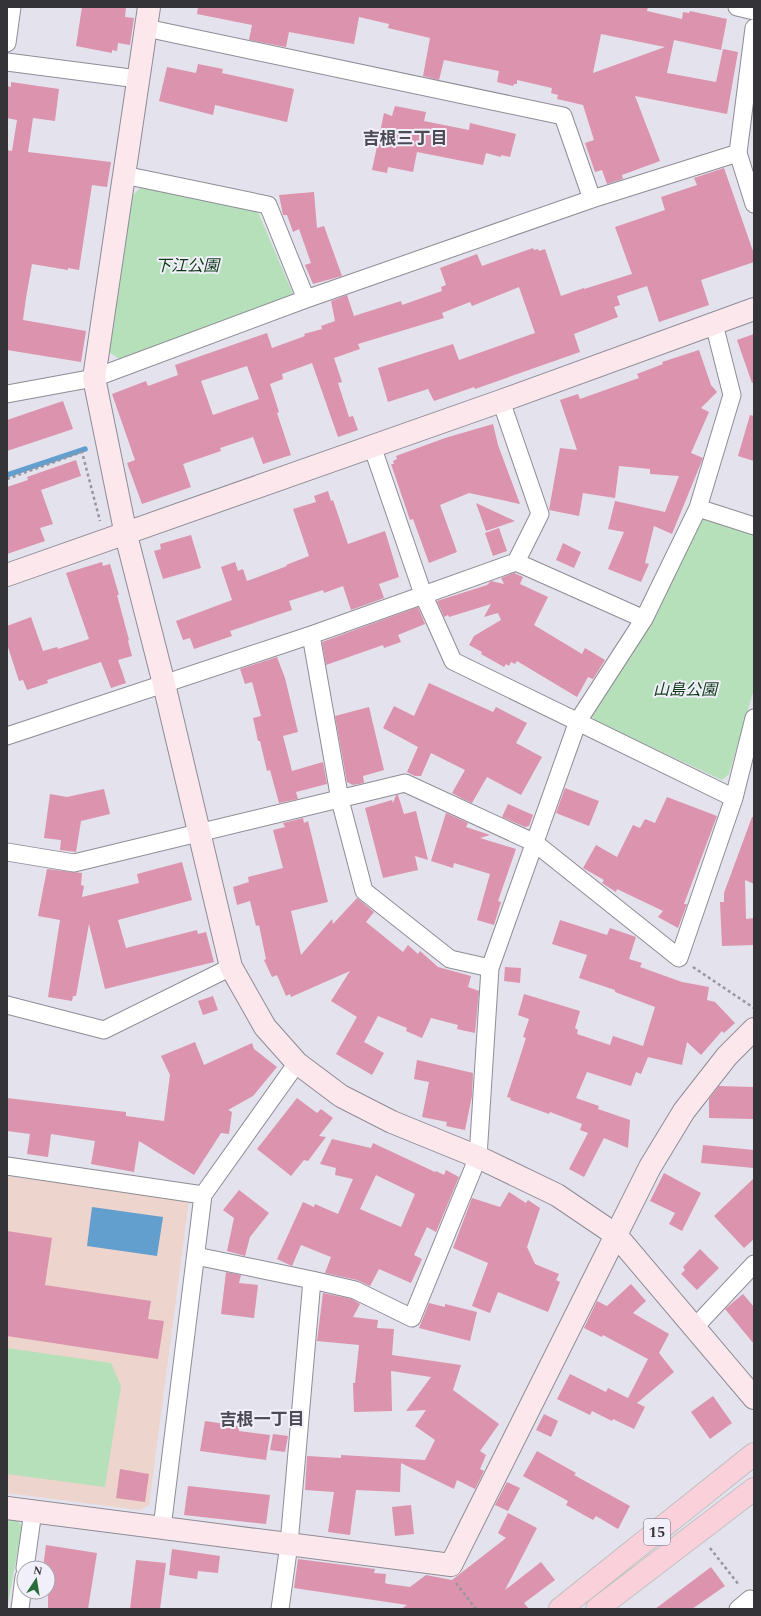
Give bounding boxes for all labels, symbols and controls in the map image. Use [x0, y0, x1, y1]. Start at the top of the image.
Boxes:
district label: 吉根三丁目 [363, 126, 448, 152]
park label: 下江公園 [155, 254, 221, 278]
park label: 山島公園 [653, 678, 719, 702]
district label: 吉根一丁目 [220, 1407, 305, 1433]
road number: 15 [644, 1519, 670, 1545]
north arrow [16, 1560, 56, 1600]
text: N [32, 1561, 44, 1580]

